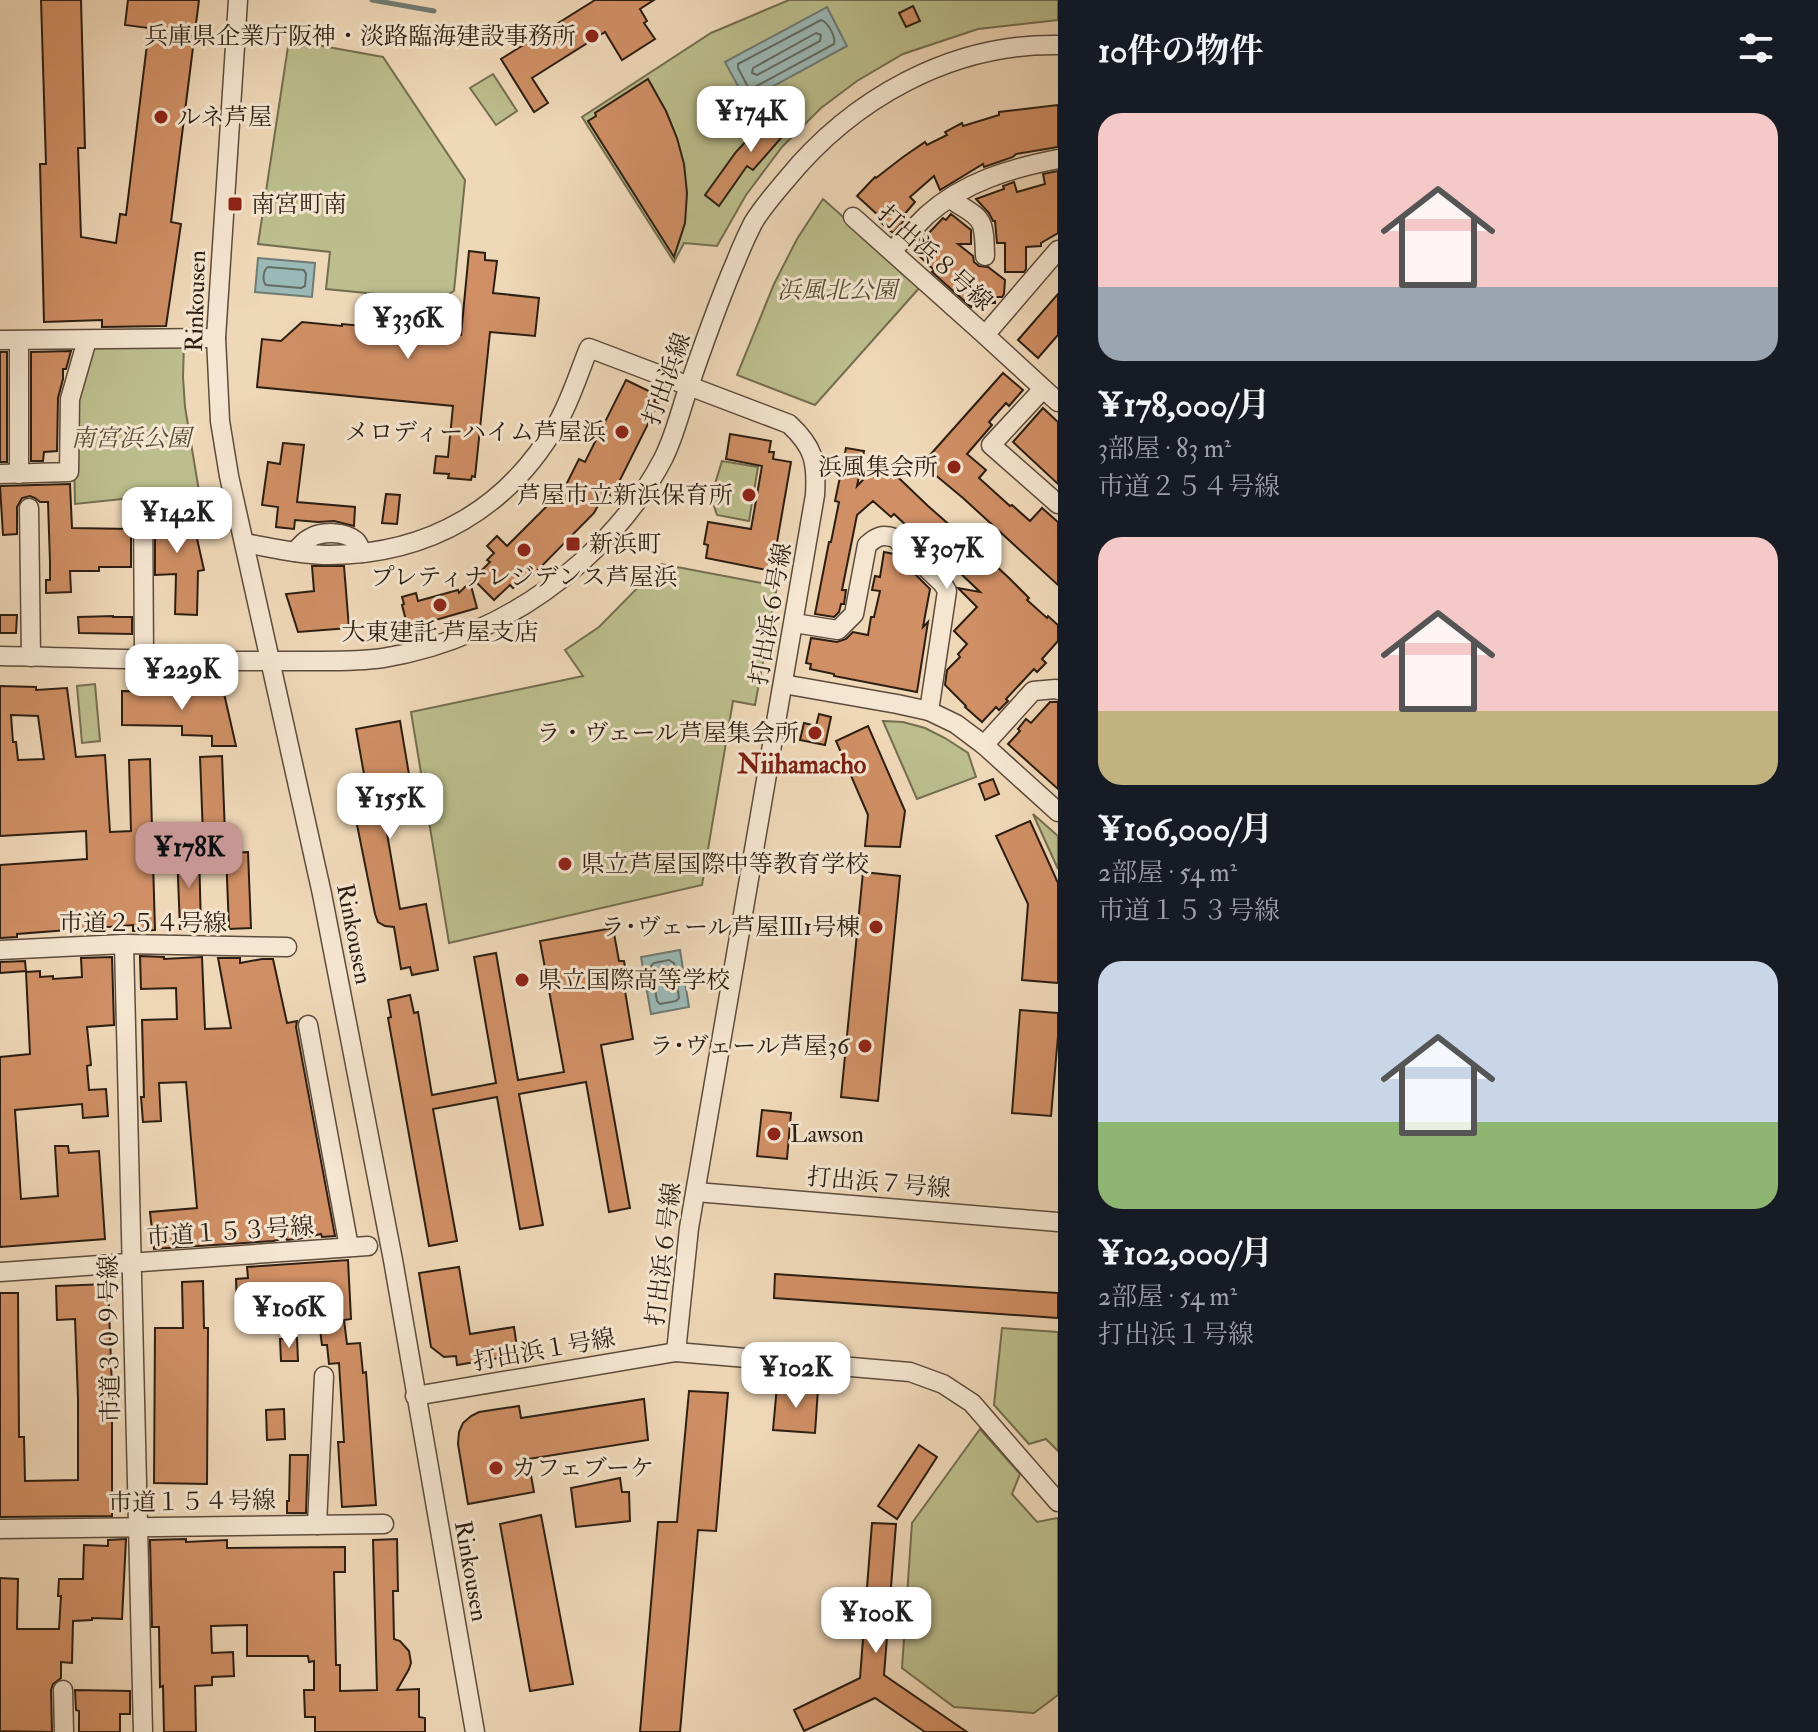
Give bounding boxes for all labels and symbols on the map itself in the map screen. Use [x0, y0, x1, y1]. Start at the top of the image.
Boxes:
place label: 兵庫県企業庁阪神・淡路臨海建設事務所 [144, 21, 576, 52]
marker: 兵庫県企業庁阪神・淡路臨海建設事務所 [583, 27, 601, 45]
pin: ¥174K [695, 86, 807, 154]
place label: ルネ芦屋 [177, 102, 272, 133]
marker: ルネ芦屋 [152, 108, 170, 126]
place label: 南宮町南 [251, 189, 347, 220]
marker: 南宮町南 [226, 195, 244, 213]
street label: 打出浜８号線 [871, 198, 999, 318]
street label: Rinkousen [179, 250, 213, 352]
park label: 浜風北公園 [777, 275, 901, 306]
pin: ¥336K [352, 293, 464, 361]
street label: 打出浜線 [636, 329, 698, 429]
place label: メロディーハイム芦屋浜 [345, 417, 606, 448]
park label: 南宮浜公園 [71, 423, 195, 454]
marker: メロディーハイム芦屋浜 [613, 423, 631, 441]
place label: 浜風集会所 [818, 452, 938, 483]
marker: 浜風集会所 [945, 458, 963, 476]
place label: 芦屋市立新浜保育所 [517, 480, 733, 511]
marker: 芦屋市立新浜保育所 [740, 486, 758, 504]
pin: ¥142K [121, 487, 233, 555]
pin: ¥307K [891, 523, 1003, 591]
place label: 新浜町 [589, 529, 661, 560]
marker: 新浜町 [564, 535, 582, 553]
street label: 打出浜６号線 [743, 540, 799, 688]
marker: プレティナレジデンス芦屋浜 [515, 541, 533, 559]
place label: プレティナレジデンス芦屋浜 [371, 562, 677, 593]
marker: 大東建託 芦屋支店 [431, 596, 449, 614]
place label: 大東建託 芦屋支店 [341, 617, 539, 648]
pin: ¥229K [126, 644, 238, 712]
place label: ラ・ヴェール芦屋集会所 [536, 718, 799, 749]
marker: ラ・ヴェール芦屋集会所 [806, 724, 824, 742]
district label: Niihamacho [737, 749, 867, 781]
pin: ¥155K [334, 773, 446, 841]
pin: ¥178K [133, 822, 245, 890]
place label: 県立芦屋国際中等教育学校 [581, 849, 869, 880]
marker: 県立芦屋国際中等教育学校 [556, 855, 574, 873]
street label: Rinkousen [329, 881, 379, 987]
street label: 市道２５４号線 [59, 908, 227, 939]
place label: ラ･ヴェール芦屋Ⅲ1号棟 [601, 912, 860, 943]
marker: ラ･ヴェール芦屋Ⅲ1号棟 [867, 918, 885, 936]
place label: 県立国際高等学校 [538, 965, 730, 996]
marker: 県立国際高等学校 [513, 971, 531, 989]
place label: ラ･ヴェール芦屋36 [649, 1031, 851, 1062]
marker: ラ･ヴェール芦屋36 [856, 1037, 874, 1055]
place label: Lawson [790, 1119, 864, 1150]
marker: Lawson [765, 1125, 783, 1143]
street label: 打出浜７号線 [806, 1161, 952, 1205]
street label: 打出浜６号線 [640, 1181, 688, 1327]
street label: 市道１５３号線 [145, 1211, 315, 1253]
street label: 市道３０９号線 [93, 1255, 127, 1423]
pin: ¥106K [233, 1282, 345, 1350]
street label: 打出浜１号線 [470, 1322, 618, 1378]
pin: ¥102K [740, 1342, 852, 1410]
place label: カフェブーケ [512, 1453, 654, 1484]
marker: カフェブーケ [487, 1459, 505, 1477]
street label: 市道１５４号線 [108, 1485, 276, 1519]
street label: Rinkousen [447, 1518, 495, 1624]
pin: ¥100K [820, 1587, 932, 1655]

